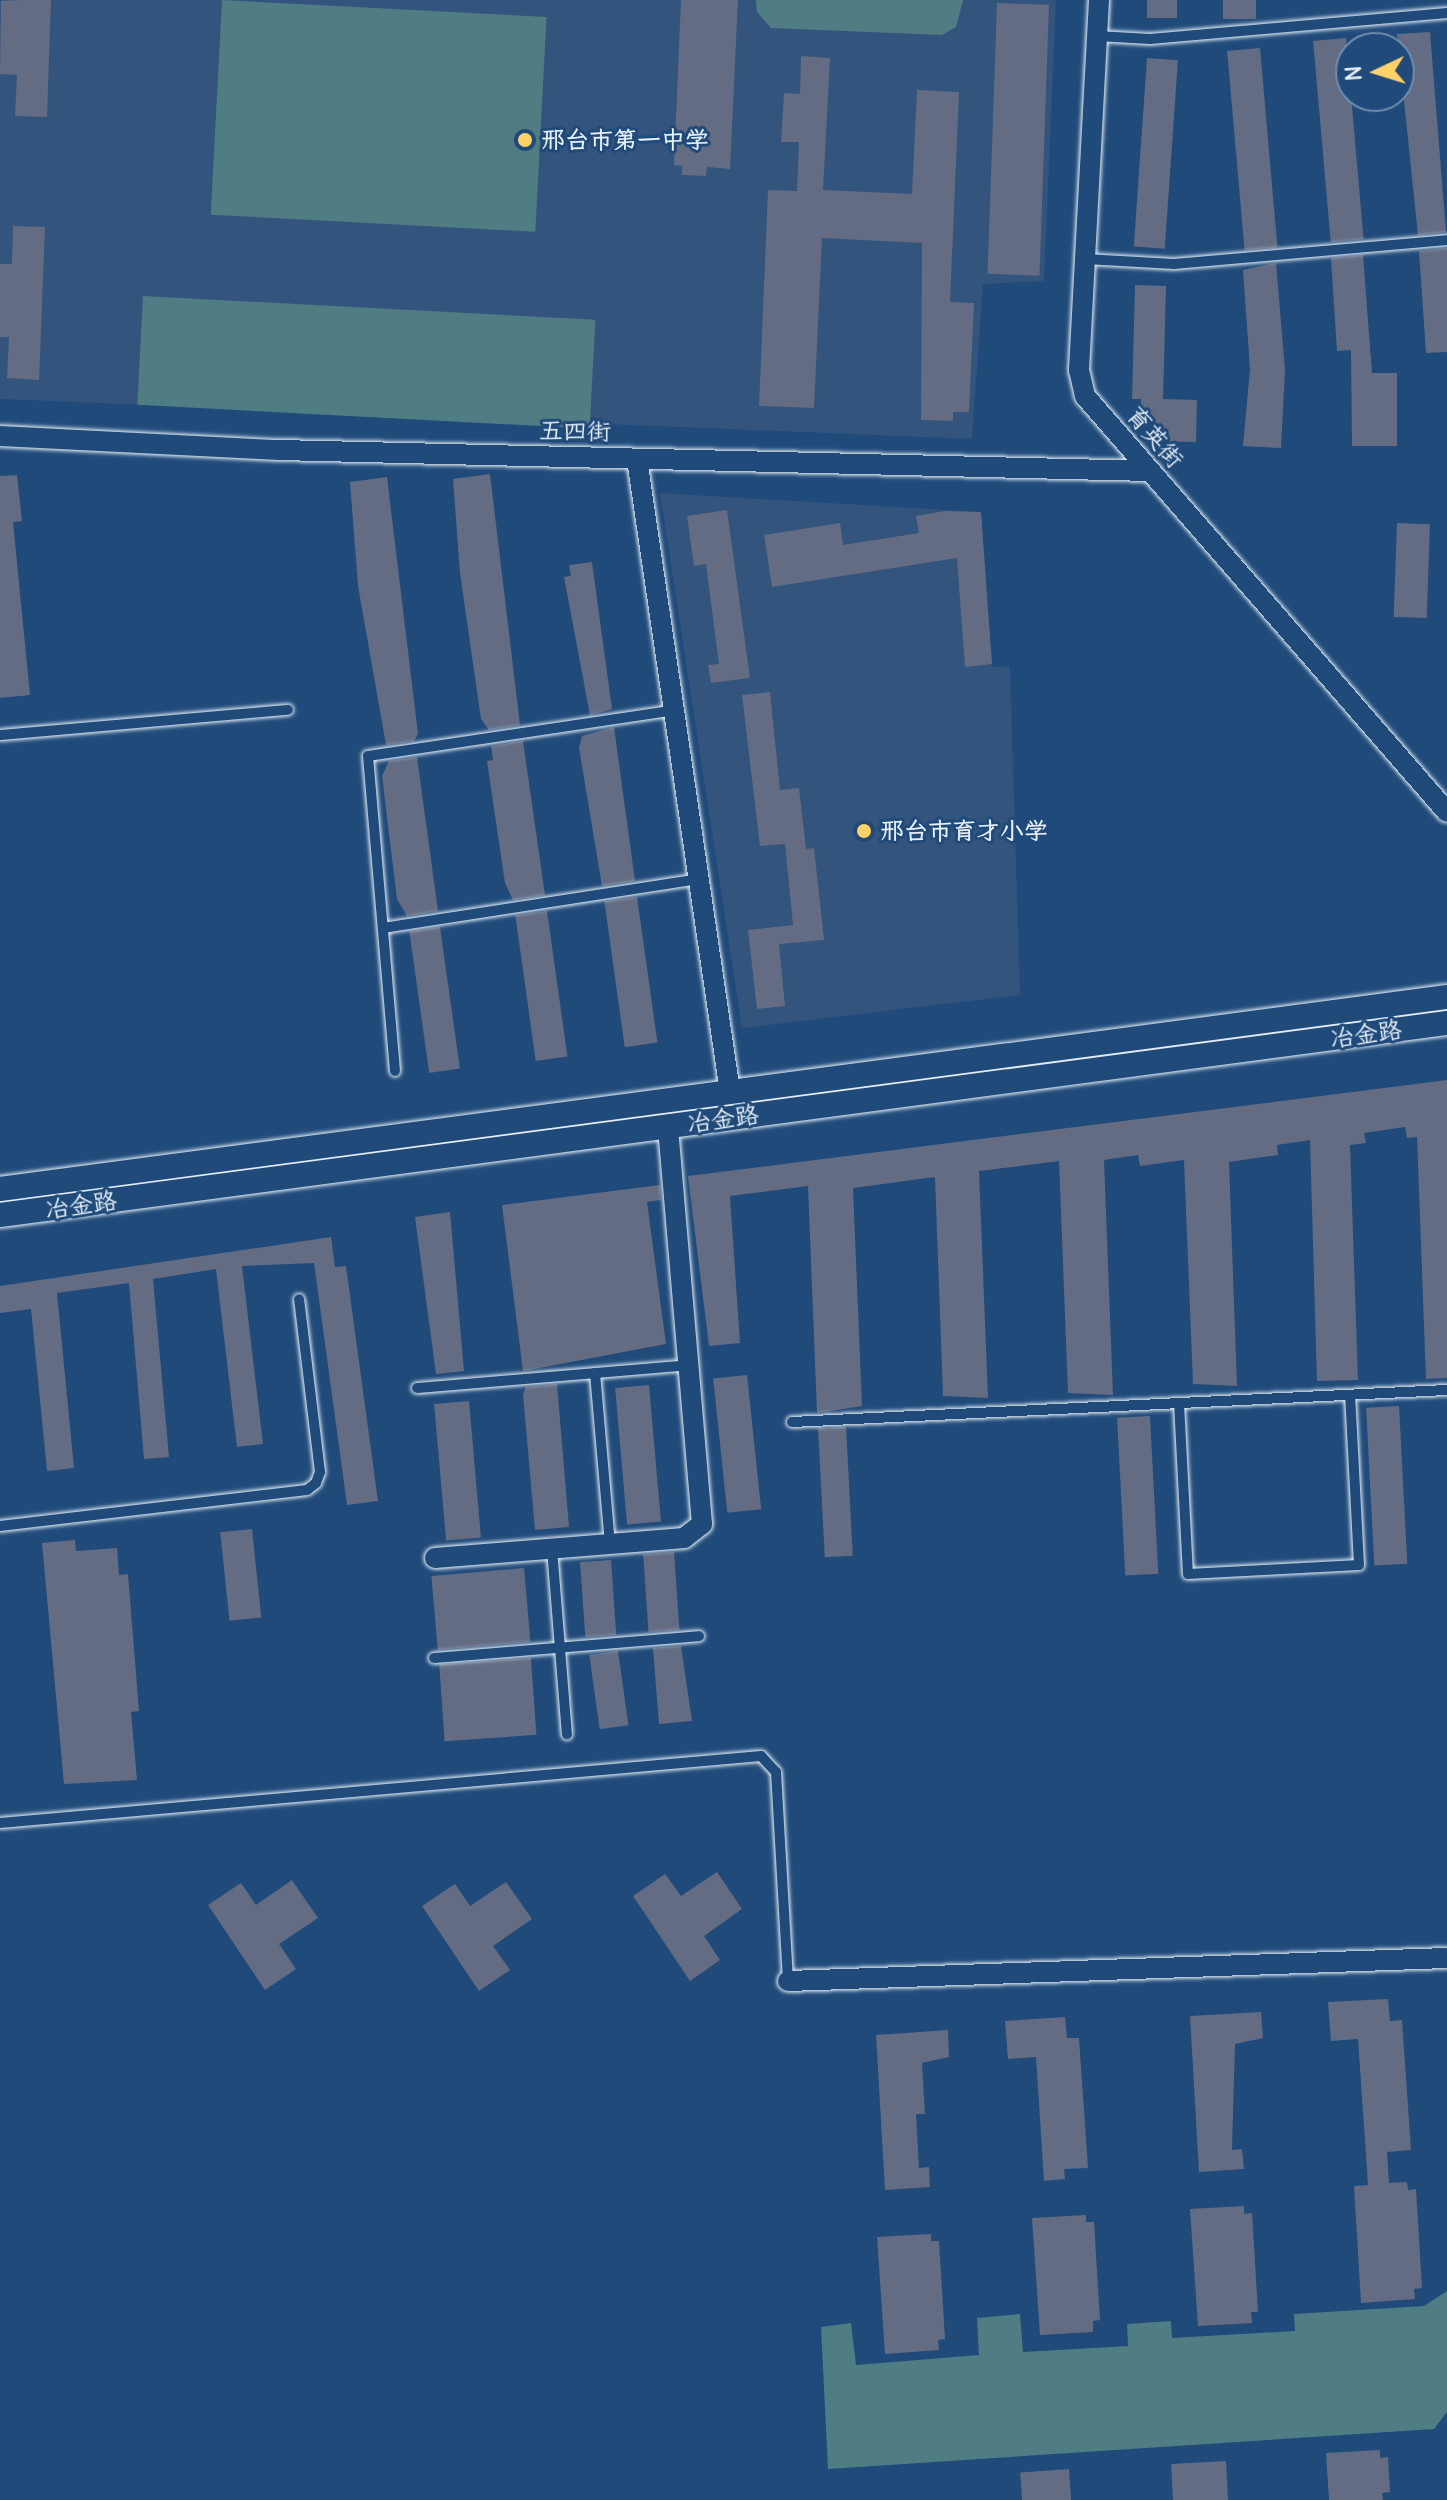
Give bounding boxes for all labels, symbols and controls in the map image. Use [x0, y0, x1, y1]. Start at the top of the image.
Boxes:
north arrow [1335, 32, 1415, 112]
text: N [1339, 65, 1368, 82]
place label: 邢台市第一中学 [541, 126, 709, 154]
marker: 邢台市第一中学 [516, 131, 534, 149]
street label: 育英街 [1121, 400, 1189, 474]
street label: 五四街 [539, 416, 611, 446]
place label: 邢台市育才小学 [880, 817, 1048, 845]
marker: 邢台市育才小学 [855, 822, 873, 840]
street label: 冶金路 [1328, 1015, 1404, 1053]
street label: 冶金路 [685, 1100, 761, 1138]
street label: 冶金路 [43, 1186, 119, 1224]

